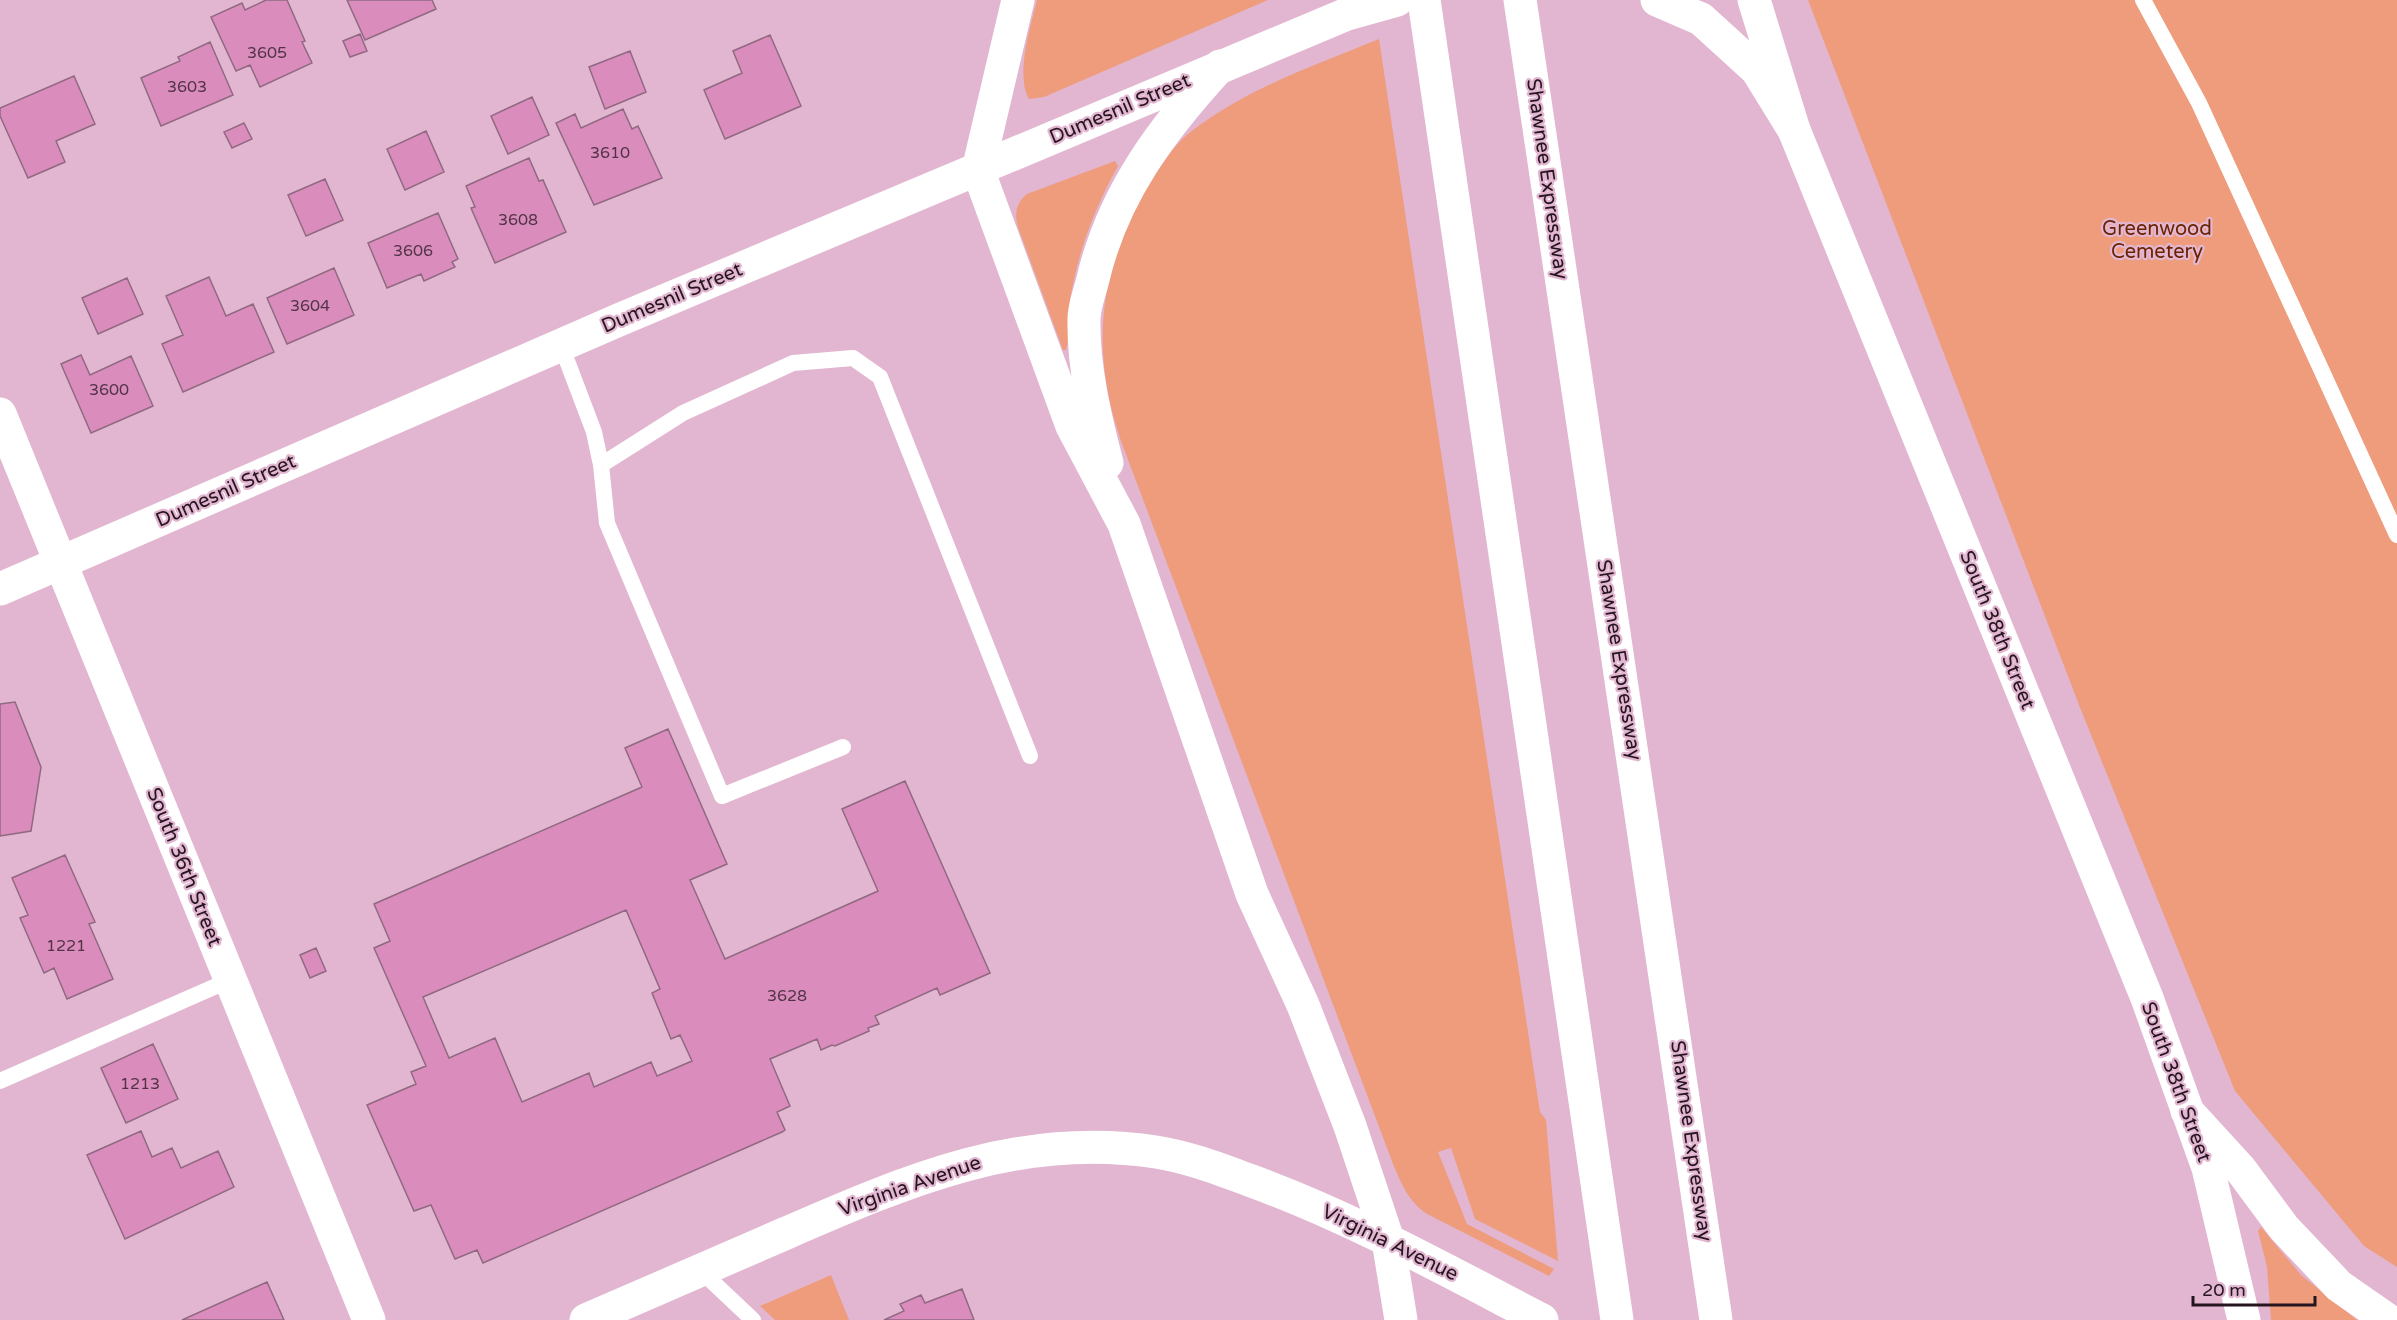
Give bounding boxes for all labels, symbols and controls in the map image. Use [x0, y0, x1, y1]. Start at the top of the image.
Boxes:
house number: 3605 [247, 43, 287, 63]
street label: Dumesnil Street [1046, 68, 1194, 150]
house number: 3603 [167, 77, 207, 97]
street label: Shawnee Expressway [1521, 77, 1573, 281]
house number: 3610 [590, 143, 630, 163]
house number: 3608 [498, 210, 538, 230]
park label: Greenwood Cemetery [2102, 217, 2212, 264]
house number: 3606 [393, 241, 433, 261]
street label: Dumesnil Street [598, 257, 746, 339]
house number: 3604 [290, 296, 330, 316]
house number: 3600 [89, 380, 129, 400]
street label: Dumesnil Street [152, 449, 300, 533]
street label: South 38th Street [1954, 547, 2040, 713]
street label: Shawnee Expressway [1591, 558, 1647, 762]
street label: South 36th Street [141, 784, 227, 950]
house number: 1221 [46, 936, 86, 956]
house number: 3628 [767, 986, 807, 1006]
street label: South 38th Street [2136, 998, 2216, 1166]
street label: Shawnee Expressway [1665, 1039, 1717, 1243]
house number: 1213 [120, 1074, 160, 1094]
street label: Virginia Avenue [836, 1150, 984, 1222]
street label: Virginia Avenue [1318, 1200, 1462, 1286]
scale bar [2193, 1269, 2314, 1307]
text: 20 m [2202, 1279, 2246, 1301]

